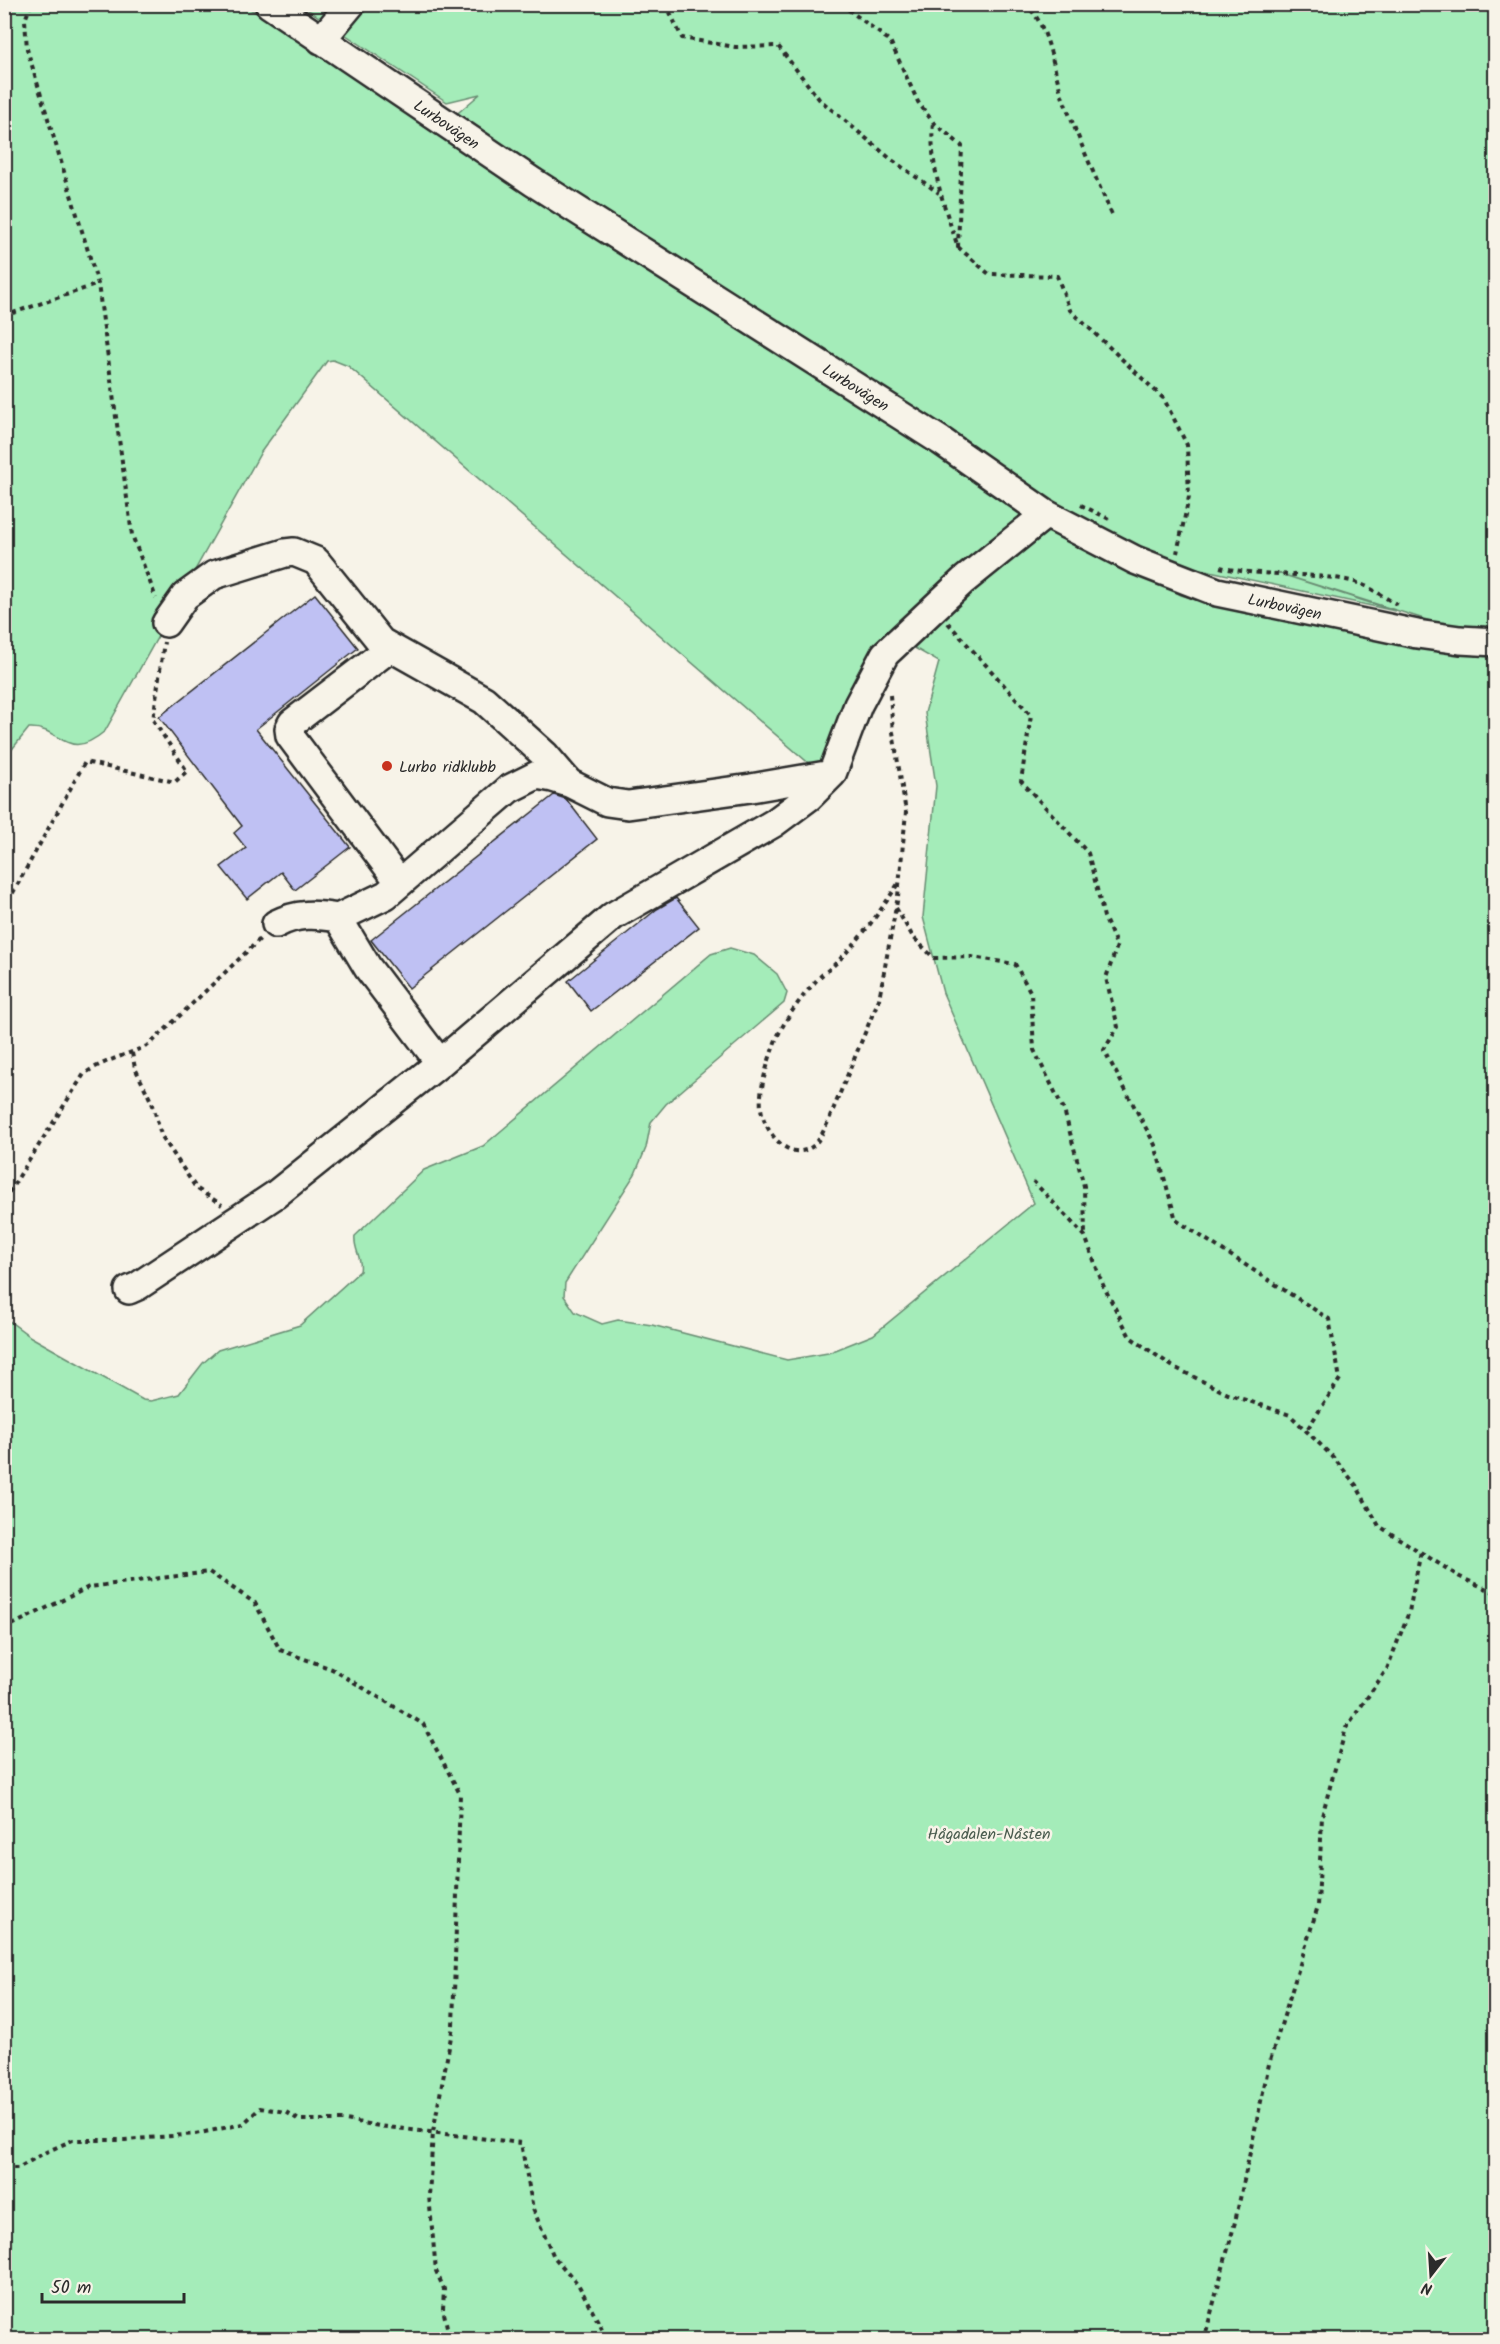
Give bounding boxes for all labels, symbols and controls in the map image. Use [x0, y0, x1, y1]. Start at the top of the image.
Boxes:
street label: Lurbovägen [408, 94, 484, 157]
street label: Lurbovägen [817, 358, 894, 419]
street label: Lurbovägen [1245, 587, 1324, 627]
place label: Lurbo ridklubb [399, 755, 496, 780]
marker: Lurbo ridklubb [380, 759, 394, 773]
park label: Hågadalen-Nåsten [928, 1822, 1050, 1847]
north arrow [1401, 2245, 1461, 2305]
scale bar [42, 2266, 184, 2304]
text: 50 m [51, 2274, 91, 2303]
text: N [1419, 2274, 1436, 2301]

